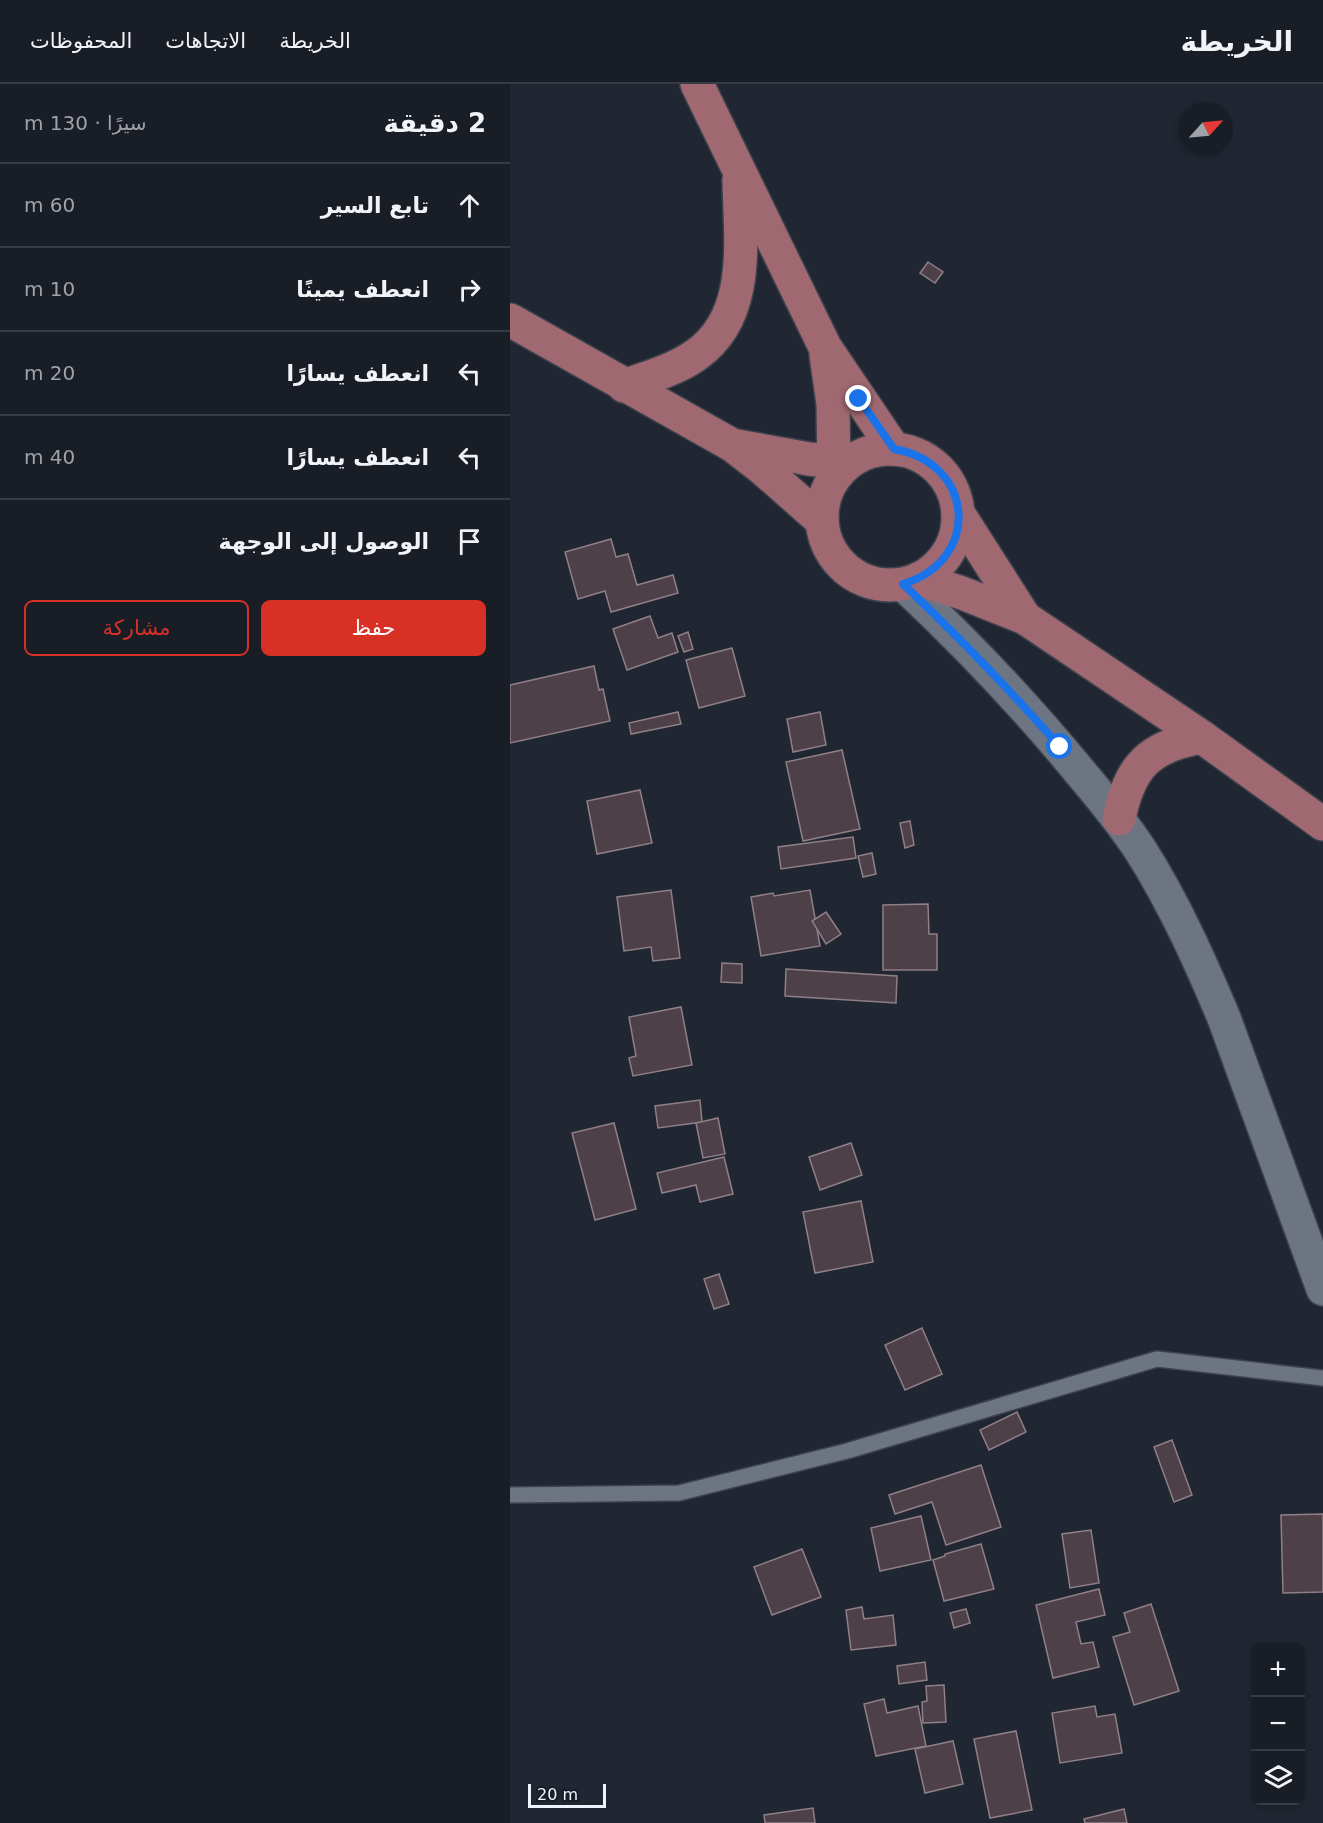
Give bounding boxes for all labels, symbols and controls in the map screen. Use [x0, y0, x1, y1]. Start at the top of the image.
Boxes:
text: الخريطة [1181, 25, 1293, 58]
text: المحفوظات [30, 29, 132, 53]
text: الاتجاهات [165, 29, 246, 53]
text: الخريطة [279, 29, 351, 53]
north arrow [1179, 102, 1233, 156]
text: 2 دقيقة [383, 108, 486, 138]
text: سيرًا · 130 m [24, 111, 147, 135]
icon: ahead [453, 189, 486, 222]
text: 60 m [24, 193, 75, 217]
text: تابع السير [321, 193, 429, 218]
icon: right [453, 273, 486, 306]
text: 10 m [24, 277, 75, 301]
text: انعطف يمينًا [296, 277, 429, 302]
icon: left [453, 357, 486, 390]
text: 20 m [24, 361, 75, 385]
text: انعطف يسارًا [286, 361, 429, 386]
route end [845, 385, 871, 411]
icon: left [453, 441, 486, 474]
text: 40 m [24, 445, 75, 469]
text: انعطف يسارًا [286, 445, 429, 470]
icon: arrive [453, 525, 486, 558]
text: الوصول إلى الوجهة [219, 529, 429, 554]
button: مشاركة [24, 600, 249, 656]
button: حفظ [261, 600, 486, 656]
route start [1046, 733, 1072, 759]
map controls [1251, 1643, 1305, 1805]
button: + [1251, 1643, 1305, 1697]
button: − [1251, 1697, 1305, 1751]
button: layers [1251, 1751, 1305, 1805]
scale bar [528, 1781, 606, 1808]
text: 20 m [537, 1785, 578, 1804]

